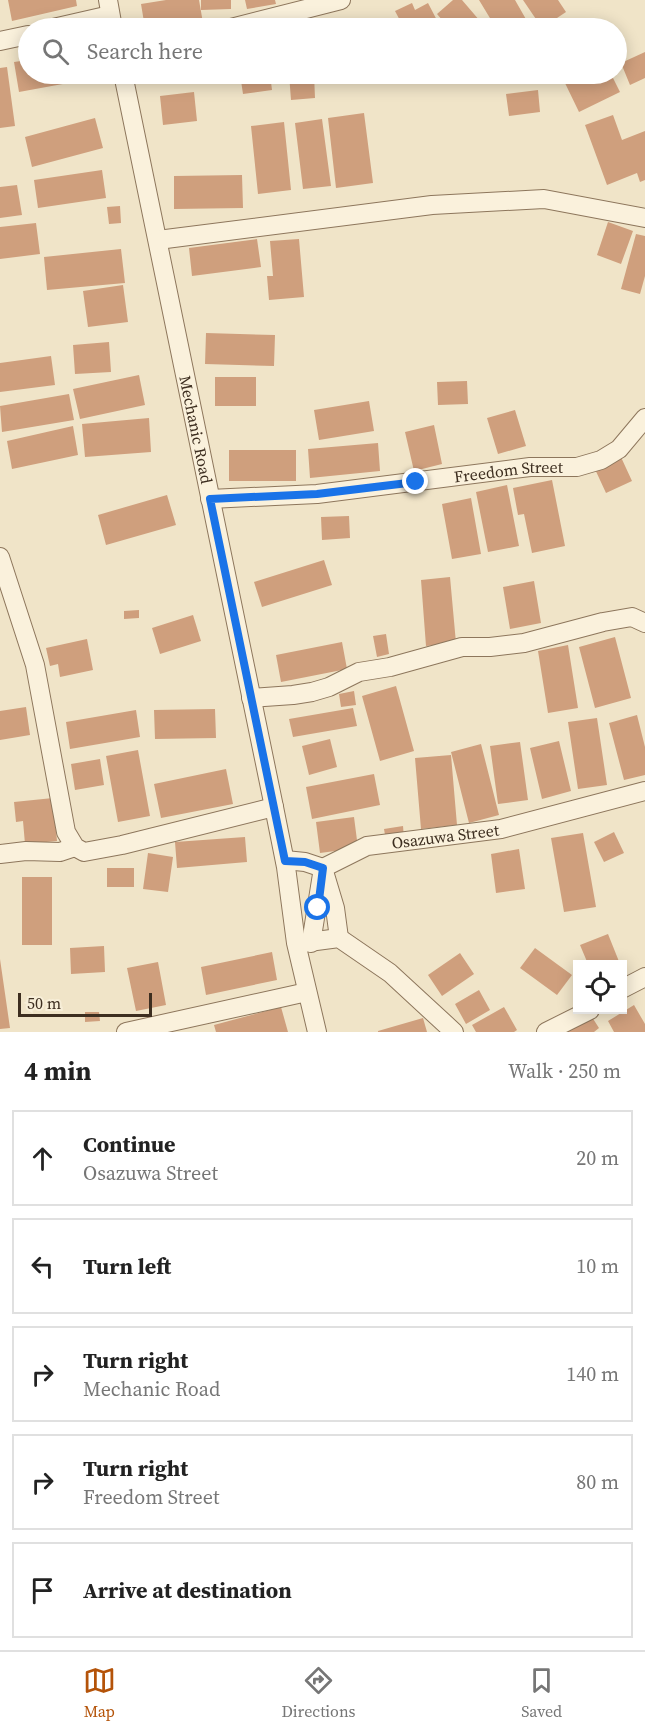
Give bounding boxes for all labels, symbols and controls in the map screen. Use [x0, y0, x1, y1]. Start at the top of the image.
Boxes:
search box [18, 18, 627, 84]
icon: search [39, 35, 72, 68]
text: Search here [87, 36, 203, 66]
street label: Mechanic Road [174, 373, 218, 486]
street label: Freedom Street [453, 456, 564, 488]
route end [402, 468, 428, 494]
street label: Osazuwa Street [390, 818, 501, 854]
route start [304, 894, 330, 920]
map controls [573, 960, 627, 1014]
button: locate [573, 960, 627, 1014]
scale bar [18, 990, 152, 1018]
text: 50 m [27, 992, 61, 1014]
text: 4 min [24, 1053, 91, 1089]
text: Walk · 250 m [508, 1057, 621, 1085]
text: Continue [83, 1129, 176, 1159]
icon: ahead [26, 1142, 59, 1175]
text: 20 m [576, 1144, 619, 1172]
text: Osazuwa Street [83, 1159, 218, 1187]
icon: left [26, 1250, 59, 1283]
text: Turn left [83, 1251, 171, 1281]
text: 10 m [576, 1252, 619, 1280]
text: Turn right [83, 1345, 188, 1375]
icon: right [26, 1358, 59, 1391]
text: 140 m [566, 1360, 619, 1388]
text: Mechanic Road [83, 1375, 220, 1403]
text: Turn right [83, 1453, 188, 1483]
icon: right [26, 1466, 59, 1499]
text: 80 m [576, 1468, 619, 1496]
text: Freedom Street [83, 1483, 220, 1511]
icon: arrive [26, 1574, 59, 1607]
text: Arrive at destination [83, 1575, 292, 1605]
tab: Map [83, 1664, 116, 1722]
tab: Directions [281, 1664, 356, 1722]
tab: Saved [521, 1664, 562, 1722]

